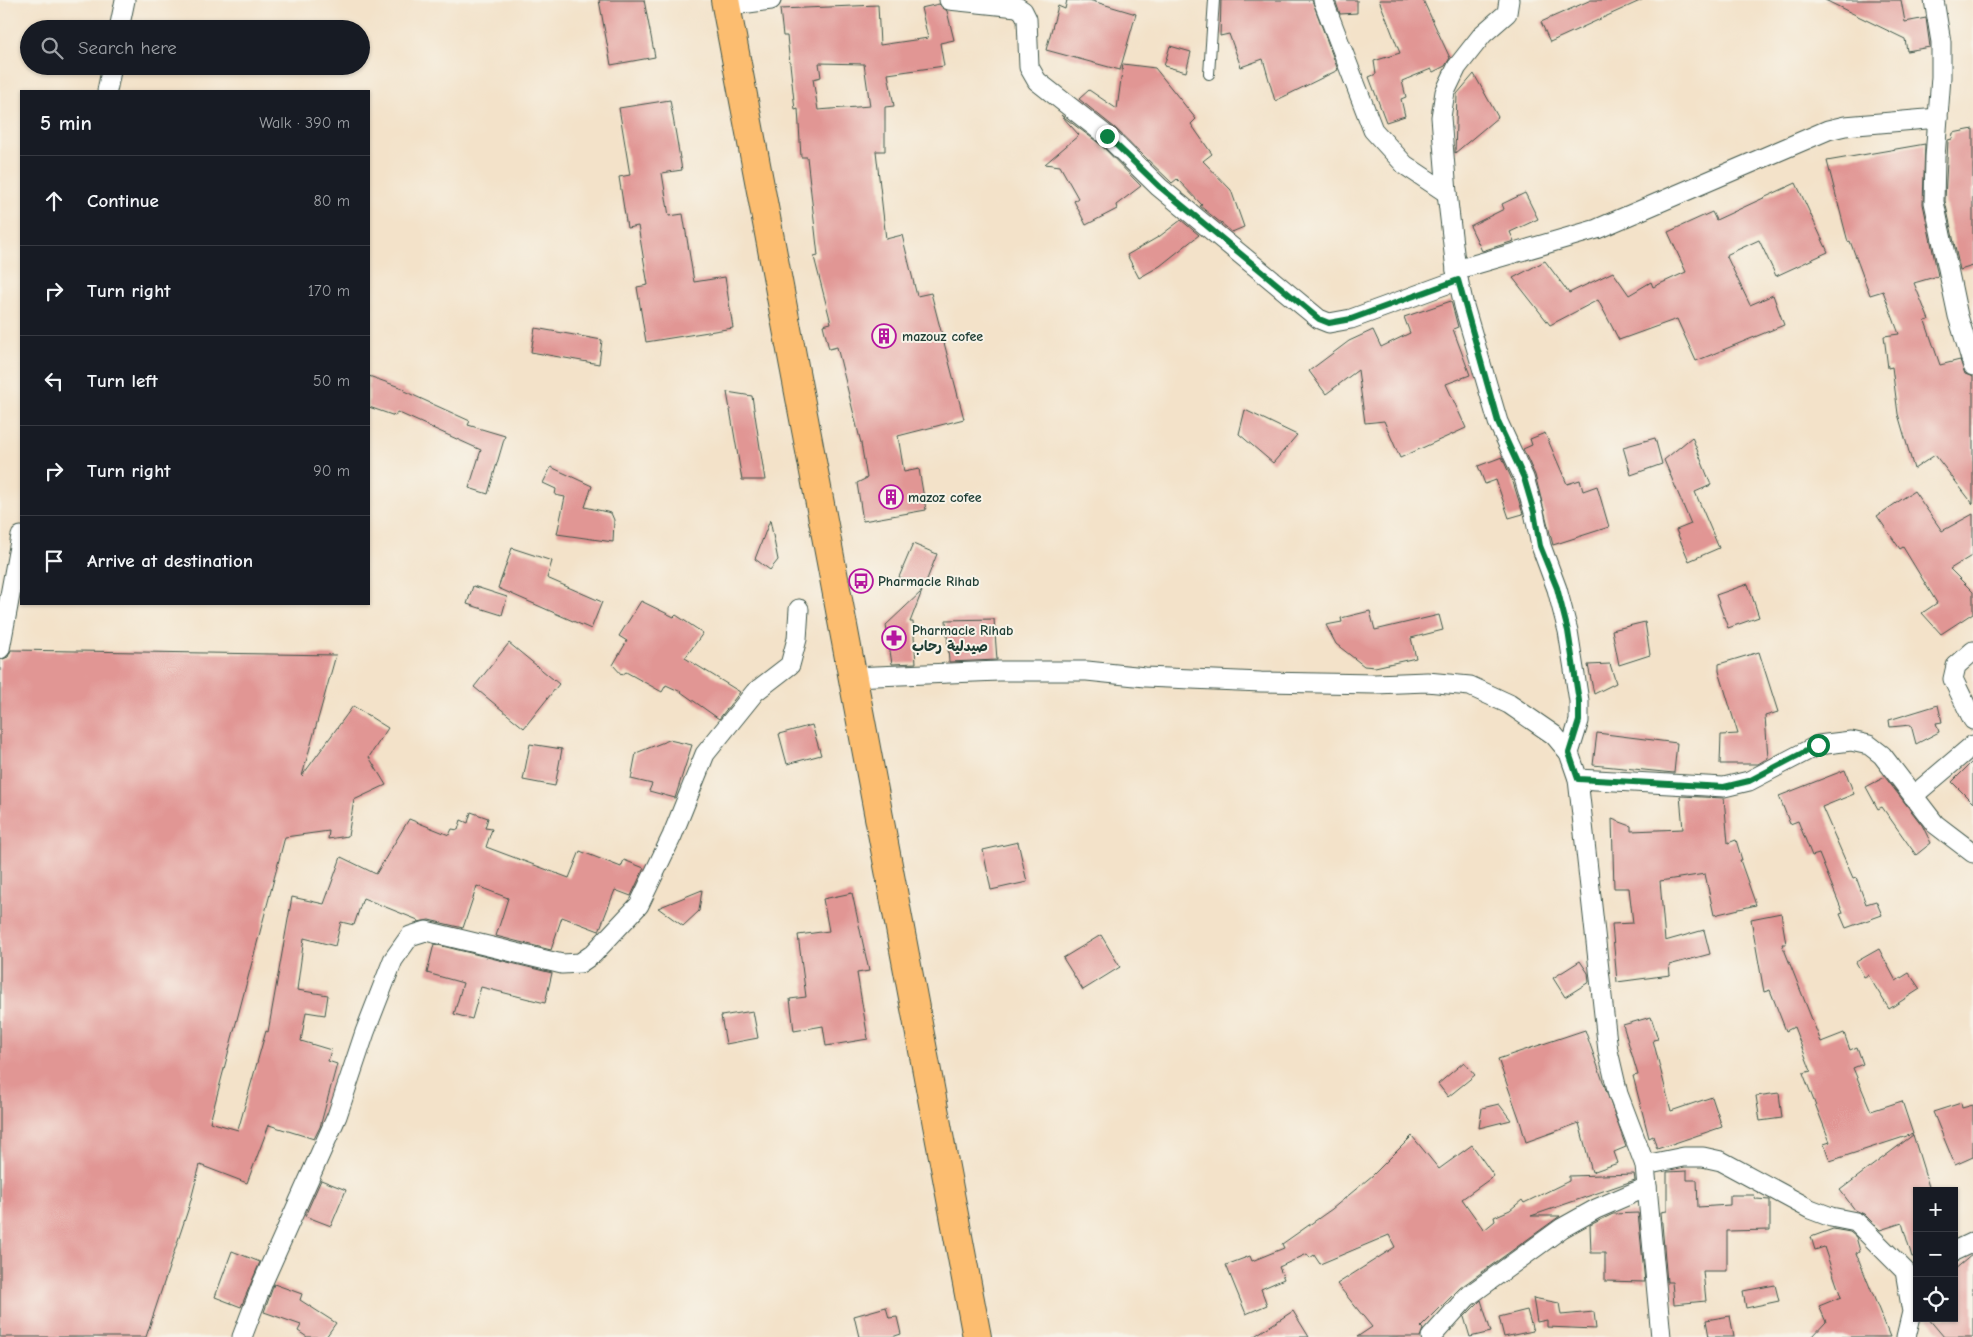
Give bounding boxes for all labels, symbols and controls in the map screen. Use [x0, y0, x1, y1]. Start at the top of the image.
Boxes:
search box [20, 20, 370, 75]
icon: search [38, 34, 66, 62]
text: Search here [78, 37, 177, 59]
text: 5 min [40, 111, 92, 135]
text: Walk · 390 m [259, 114, 350, 132]
route end [1096, 125, 1119, 148]
icon: ahead [40, 187, 68, 215]
text: Continue [87, 190, 159, 212]
text: 80 m [313, 192, 350, 210]
icon: right [40, 277, 68, 305]
text: Turn right [87, 280, 171, 302]
text: 170 m [308, 282, 350, 300]
building icon: mazouz cofee [871, 323, 897, 349]
place label: mazouz cofee [902, 328, 983, 345]
icon: left [40, 367, 68, 395]
text: Turn left [87, 370, 158, 392]
text: 50 m [313, 372, 350, 390]
icon: right [40, 457, 68, 485]
text: Turn right [87, 460, 171, 482]
text: 90 m [313, 462, 350, 480]
building icon: mazoz cofee [878, 484, 904, 510]
place label: mazoz cofee [908, 489, 982, 506]
icon: arrive [40, 547, 68, 575]
text: Arrive at destination [87, 550, 253, 572]
bus stop icon: Pharmacie Rihab [848, 568, 874, 594]
place label: Pharmacie Rihab [878, 573, 979, 590]
place label: Pharmacie Rihab صيدلية رحاب [912, 622, 1013, 655]
pharmacy icon: Pharmacie Rihab صيدلية رحاب [881, 625, 907, 651]
route start [1807, 734, 1830, 757]
map controls [1913, 1187, 1958, 1322]
button: + [1913, 1187, 1958, 1232]
button: − [1913, 1232, 1958, 1277]
button: locate [1913, 1277, 1958, 1322]

